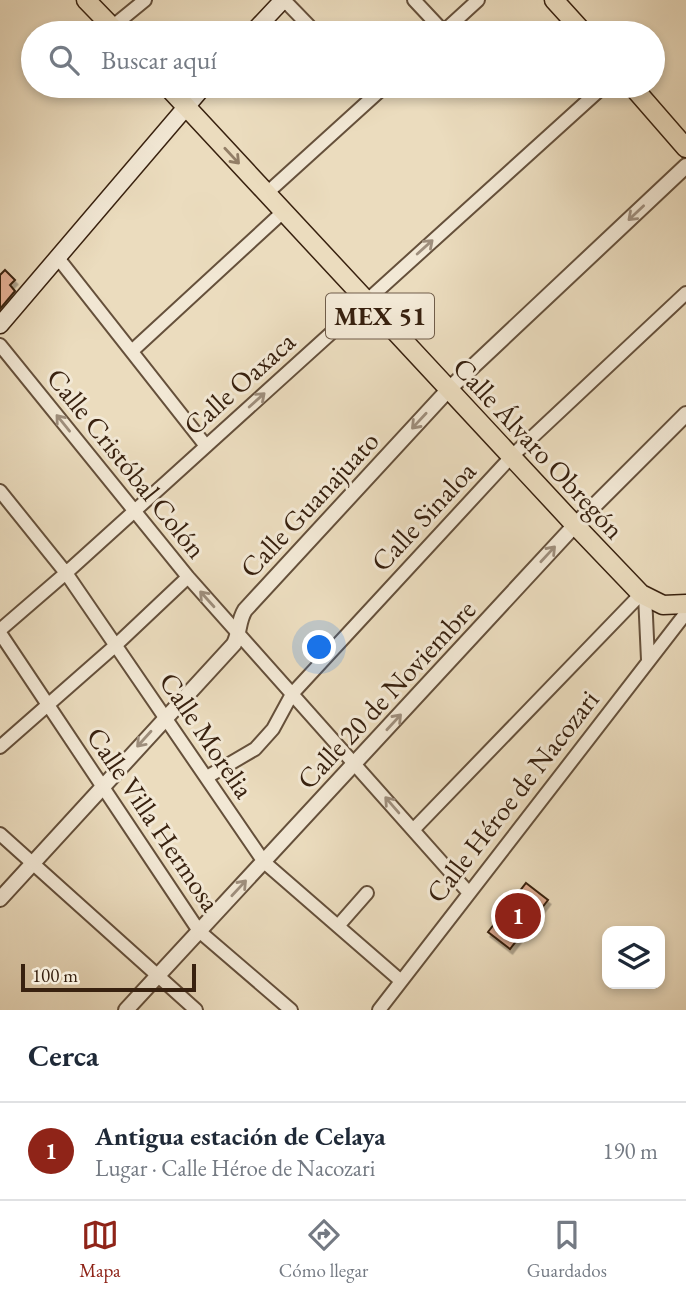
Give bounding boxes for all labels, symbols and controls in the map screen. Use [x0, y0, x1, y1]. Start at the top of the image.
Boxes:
search box [21, 21, 665, 98]
icon: search [45, 41, 83, 79]
text: Buscar aquí [101, 43, 217, 77]
one-way arrow [224, 147, 240, 165]
one-way arrow [628, 204, 645, 221]
one-way arrow [416, 240, 434, 256]
road number: MEX 51 [326, 294, 434, 338]
street label: Calle Oaxaca [175, 323, 303, 443]
street label: Calle Álvaro Obregón [445, 349, 633, 547]
street label: Calle Cristóbal Colón [39, 360, 215, 566]
one-way arrow [248, 392, 266, 408]
one-way arrow [411, 412, 428, 429]
one-way arrow [55, 415, 71, 433]
street label: Calle Guanajuato [232, 423, 386, 585]
street label: Calle Sinaloa [363, 453, 484, 579]
one-way arrow [540, 546, 557, 563]
one-way arrow [199, 590, 215, 608]
street label: Calle 20 de Noviembre [289, 592, 483, 796]
your location [302, 630, 336, 664]
street label: Calle Morelia [152, 665, 263, 806]
street label: Calle Héroe de Nacozari [418, 682, 606, 910]
one-way arrow [386, 714, 403, 731]
street label: Calle Villa Hermosa [79, 720, 230, 919]
one-way arrow [136, 730, 153, 747]
one-way arrow [384, 796, 400, 814]
one-way arrow [231, 880, 248, 897]
pin: 1 [495, 890, 541, 942]
map controls [602, 926, 665, 989]
button: layers [602, 926, 665, 989]
scale bar [21, 961, 196, 993]
text: 100 m [32, 963, 78, 988]
text: Cerca [28, 1036, 99, 1075]
text: Antigua estación de Celaya [95, 1119, 386, 1153]
text: 1 [45, 1136, 57, 1166]
text: 190 m [602, 1136, 658, 1166]
text: Lugar · Calle Héroe de Nacozari [95, 1153, 375, 1183]
tab: Mapa [79, 1216, 121, 1283]
tab: Cómo llegar [279, 1216, 368, 1283]
tab: Guardados [527, 1216, 607, 1283]

